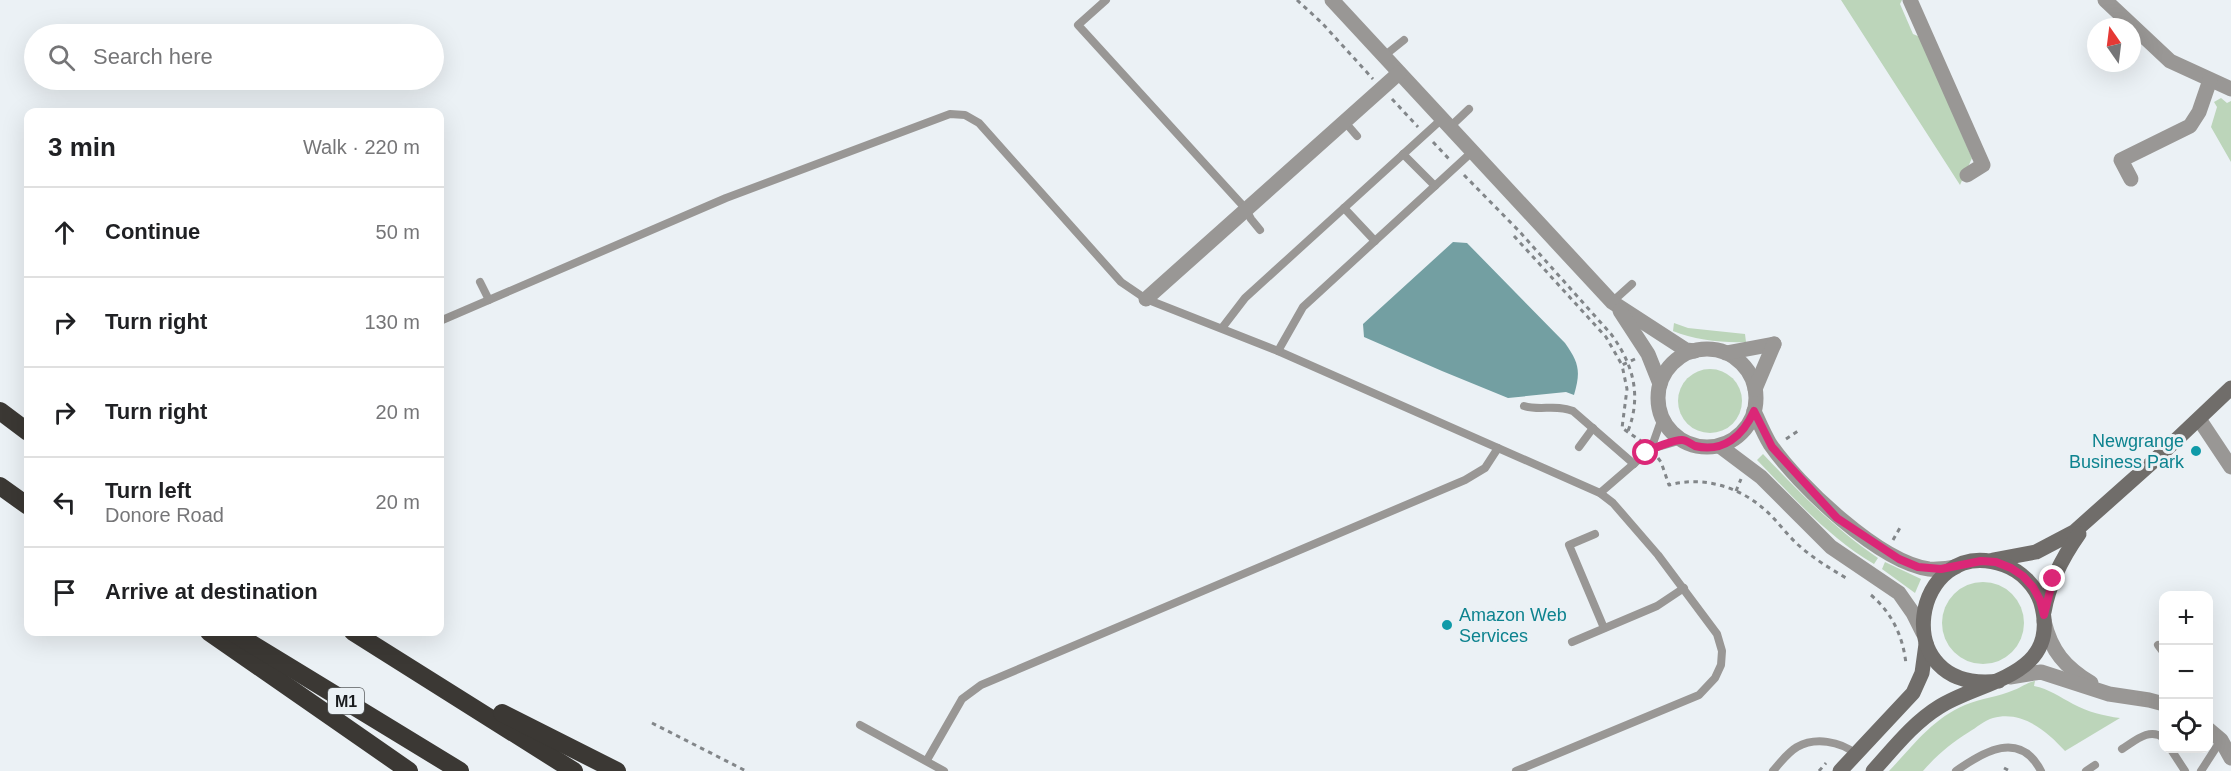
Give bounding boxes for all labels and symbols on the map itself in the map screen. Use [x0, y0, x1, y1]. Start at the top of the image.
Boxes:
north arrow [2087, 18, 2141, 72]
place label: Newgrange Business Park [2069, 431, 2185, 472]
route start [1632, 439, 1658, 465]
marker: Newgrange Business Park [2189, 444, 2203, 458]
route end [2039, 565, 2065, 591]
place label: Amazon Web Services [1459, 605, 1567, 646]
marker: Amazon Web Services [1440, 618, 1454, 632]
road number: M1 [328, 688, 364, 714]

